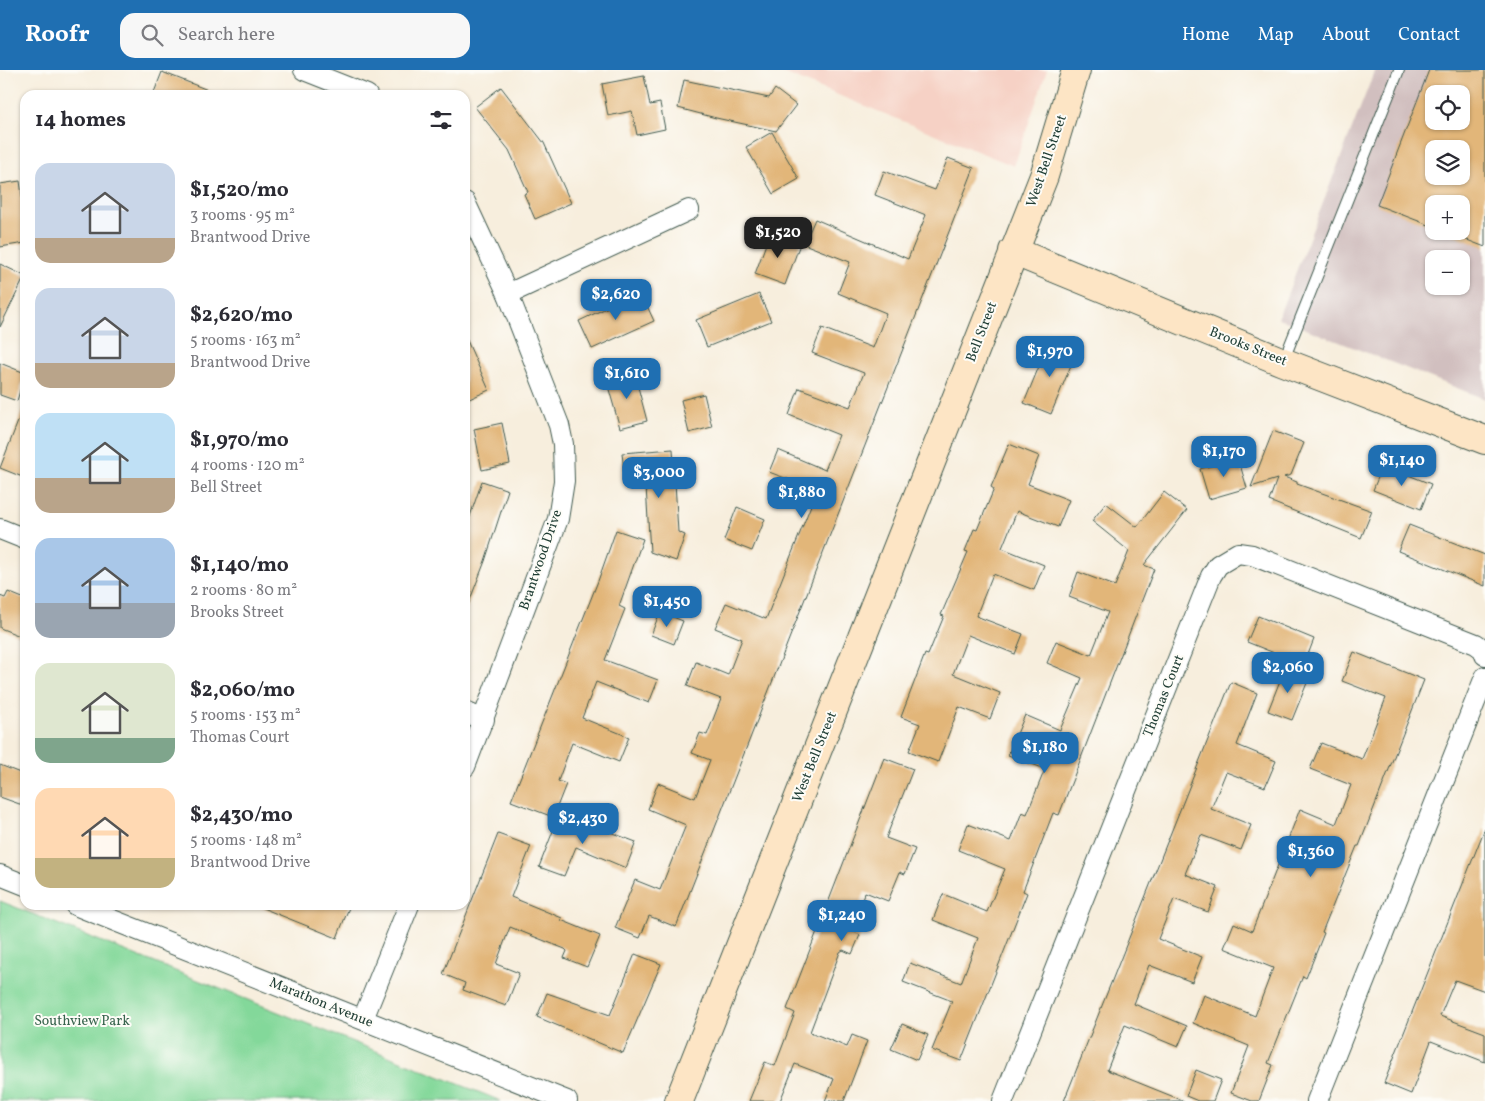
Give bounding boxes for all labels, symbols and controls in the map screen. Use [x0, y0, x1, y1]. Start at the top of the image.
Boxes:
search box [120, 13, 470, 58]
text: Roofr [25, 18, 90, 52]
icon: search [138, 21, 166, 49]
text: Search here [178, 22, 275, 48]
text: Home [1182, 23, 1230, 48]
text: Map [1258, 23, 1294, 48]
text: About [1322, 23, 1370, 48]
text: Contact [1398, 23, 1460, 48]
map controls [1425, 85, 1470, 295]
button: locate [1425, 85, 1470, 130]
text: 14 homes [35, 106, 126, 135]
icon: filters [427, 106, 455, 134]
street label: West Bell Street [1022, 112, 1072, 210]
button: layers [1425, 140, 1470, 185]
text: $1,520/mo [190, 176, 289, 205]
icon: home [75, 183, 135, 243]
button: + [1425, 195, 1470, 240]
text: 3 rooms · 95 m² [190, 205, 295, 227]
pin: $1,520 [737, 216, 819, 259]
text: $1,520 [755, 222, 801, 244]
text: Brantwood Drive [190, 227, 310, 249]
button: − [1425, 250, 1470, 295]
pin: $2,620 [575, 278, 657, 321]
text: $2,620 [592, 284, 640, 306]
street label: Bell Street [962, 299, 1002, 365]
text: $2,620/mo [190, 301, 293, 330]
icon: home [75, 308, 135, 368]
street label: Brooks Street [1206, 323, 1290, 371]
text: 5 rooms · 163 m² [190, 330, 301, 352]
pin: $1,970 [1009, 336, 1091, 378]
text: $1,970 [1027, 341, 1073, 363]
text: Brantwood Drive [190, 352, 310, 374]
pin: $1,610 [586, 358, 668, 400]
text: $1,610 [604, 363, 650, 385]
text: $1,970/mo [190, 426, 289, 455]
icon: home [75, 433, 135, 493]
pin: $1,170 [1183, 436, 1265, 478]
text: $1,170 [1202, 441, 1246, 463]
pin: $1,140 [1361, 444, 1443, 487]
text: $1,140 [1379, 450, 1425, 472]
text: 4 rooms · 120 m² [190, 455, 305, 477]
pin: $3,000 [618, 456, 700, 499]
text: $3,000 [633, 462, 685, 484]
pin: $1,880 [761, 476, 843, 519]
text: Bell Street [190, 477, 262, 499]
text: $1,880 [778, 482, 826, 504]
street label: Brantwood Drive [515, 507, 567, 613]
text: $1,140/mo [190, 551, 289, 580]
icon: home [75, 558, 135, 618]
text: 2 rooms · 80 m² [190, 580, 297, 602]
pin: $1,450 [626, 586, 708, 628]
text: $1,450 [644, 591, 690, 613]
text: Brooks Street [190, 602, 284, 624]
street label: Thomas Court [1139, 652, 1189, 740]
pin: $2,060 [1247, 652, 1329, 694]
text: $2,060 [1263, 657, 1313, 679]
text: $2,060/mo [190, 676, 295, 705]
icon: home [75, 683, 135, 743]
text: 5 rooms · 153 m² [190, 705, 301, 727]
street label: West Bell Street [788, 709, 842, 805]
text: Thomas Court [190, 727, 290, 749]
pin: $1,180 [1004, 732, 1086, 774]
text: $1,180 [1023, 737, 1068, 759]
text: $2,430/mo [190, 801, 293, 830]
pin: $2,430 [542, 802, 624, 845]
icon: home [75, 808, 135, 868]
text: $2,430 [559, 808, 607, 830]
text: 5 rooms · 148 m² [190, 830, 302, 852]
pin: $1,360 [1270, 836, 1352, 878]
text: $1,360 [1288, 841, 1334, 863]
text: Brantwood Drive [190, 852, 310, 874]
pin: $1,240 [801, 900, 883, 942]
text: $1,240 [818, 905, 866, 927]
street label: Marathon Avenue [266, 974, 376, 1033]
park label: Southview Park [34, 1012, 130, 1031]

